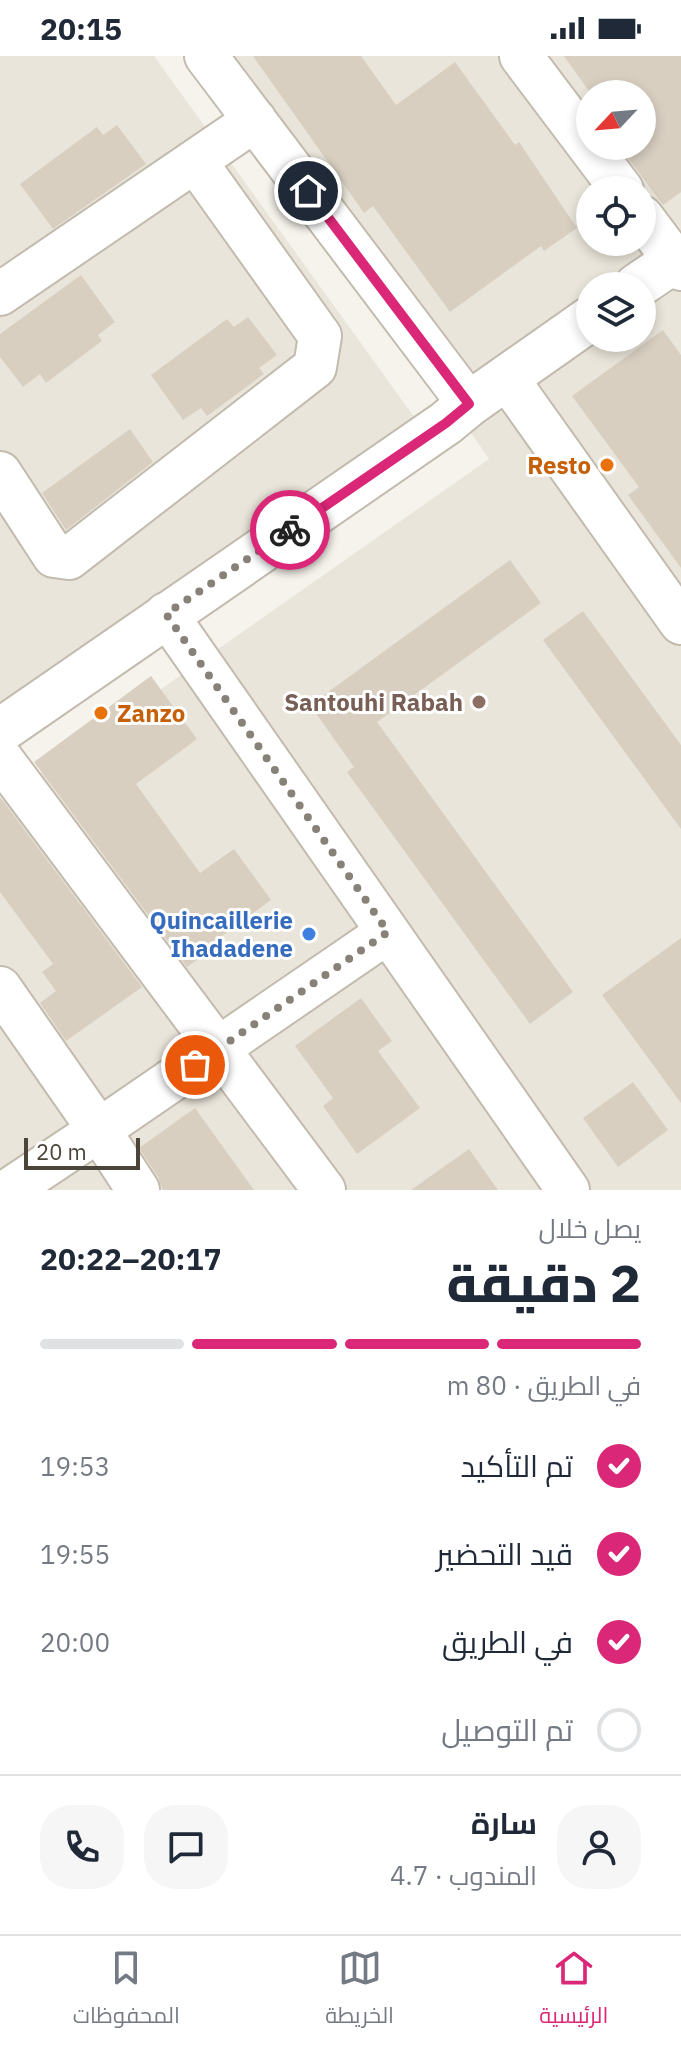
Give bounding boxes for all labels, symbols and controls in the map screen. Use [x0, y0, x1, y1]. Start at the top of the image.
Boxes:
text: 20:15 [40, 9, 122, 48]
north arrow [576, 80, 656, 160]
map controls [576, 80, 656, 352]
pin [274, 157, 342, 225]
icon: home [286, 169, 330, 213]
button: locate [576, 176, 656, 256]
button: layers [576, 272, 656, 352]
place label: Resto [527, 449, 591, 481]
marker: Resto [598, 456, 616, 474]
courier [250, 490, 330, 570]
icon: bike [268, 508, 312, 552]
place label: Santouhi Rabah [284, 686, 463, 718]
marker: Santouhi Rabah [470, 693, 488, 711]
place label: Zanzo [117, 697, 185, 729]
marker: Zanzo [92, 704, 110, 722]
place label: Quincaillerie Ihadadene [150, 904, 293, 964]
marker: Quincaillerie Ihadadene [300, 925, 318, 943]
pin [161, 1031, 229, 1099]
icon: bag [173, 1043, 217, 1087]
scale bar [24, 1134, 140, 1170]
text: 20 m [36, 1137, 87, 1166]
text: يصل خلال [538, 1211, 641, 1245]
text: 20:17–20:22 [40, 1239, 221, 1278]
text: 2 دقيقة [447, 1249, 641, 1316]
text: في الطريق · 80 m [447, 1368, 641, 1402]
icon: check [597, 1444, 641, 1488]
text: تم التأكيد [461, 1446, 573, 1485]
text: 19:53 [40, 1449, 110, 1483]
icon: check [597, 1532, 641, 1576]
text: قيد التحضير [436, 1534, 573, 1573]
text: 19:55 [40, 1537, 110, 1571]
icon: check [597, 1620, 641, 1664]
text: في الطريق [442, 1622, 573, 1661]
text: 20:00 [40, 1625, 110, 1659]
text: تم التوصيل [441, 1710, 573, 1749]
text: سارة [471, 1803, 537, 1842]
button: phone [40, 1805, 124, 1889]
button: chat [144, 1805, 228, 1889]
button: person [557, 1805, 641, 1889]
text: المندوب · 4.7 [390, 1858, 537, 1892]
tab: المحفوظات [73, 1946, 180, 2036]
tab: الخريطة [325, 1946, 394, 2036]
tab: الرئيسية [539, 1946, 608, 2036]

